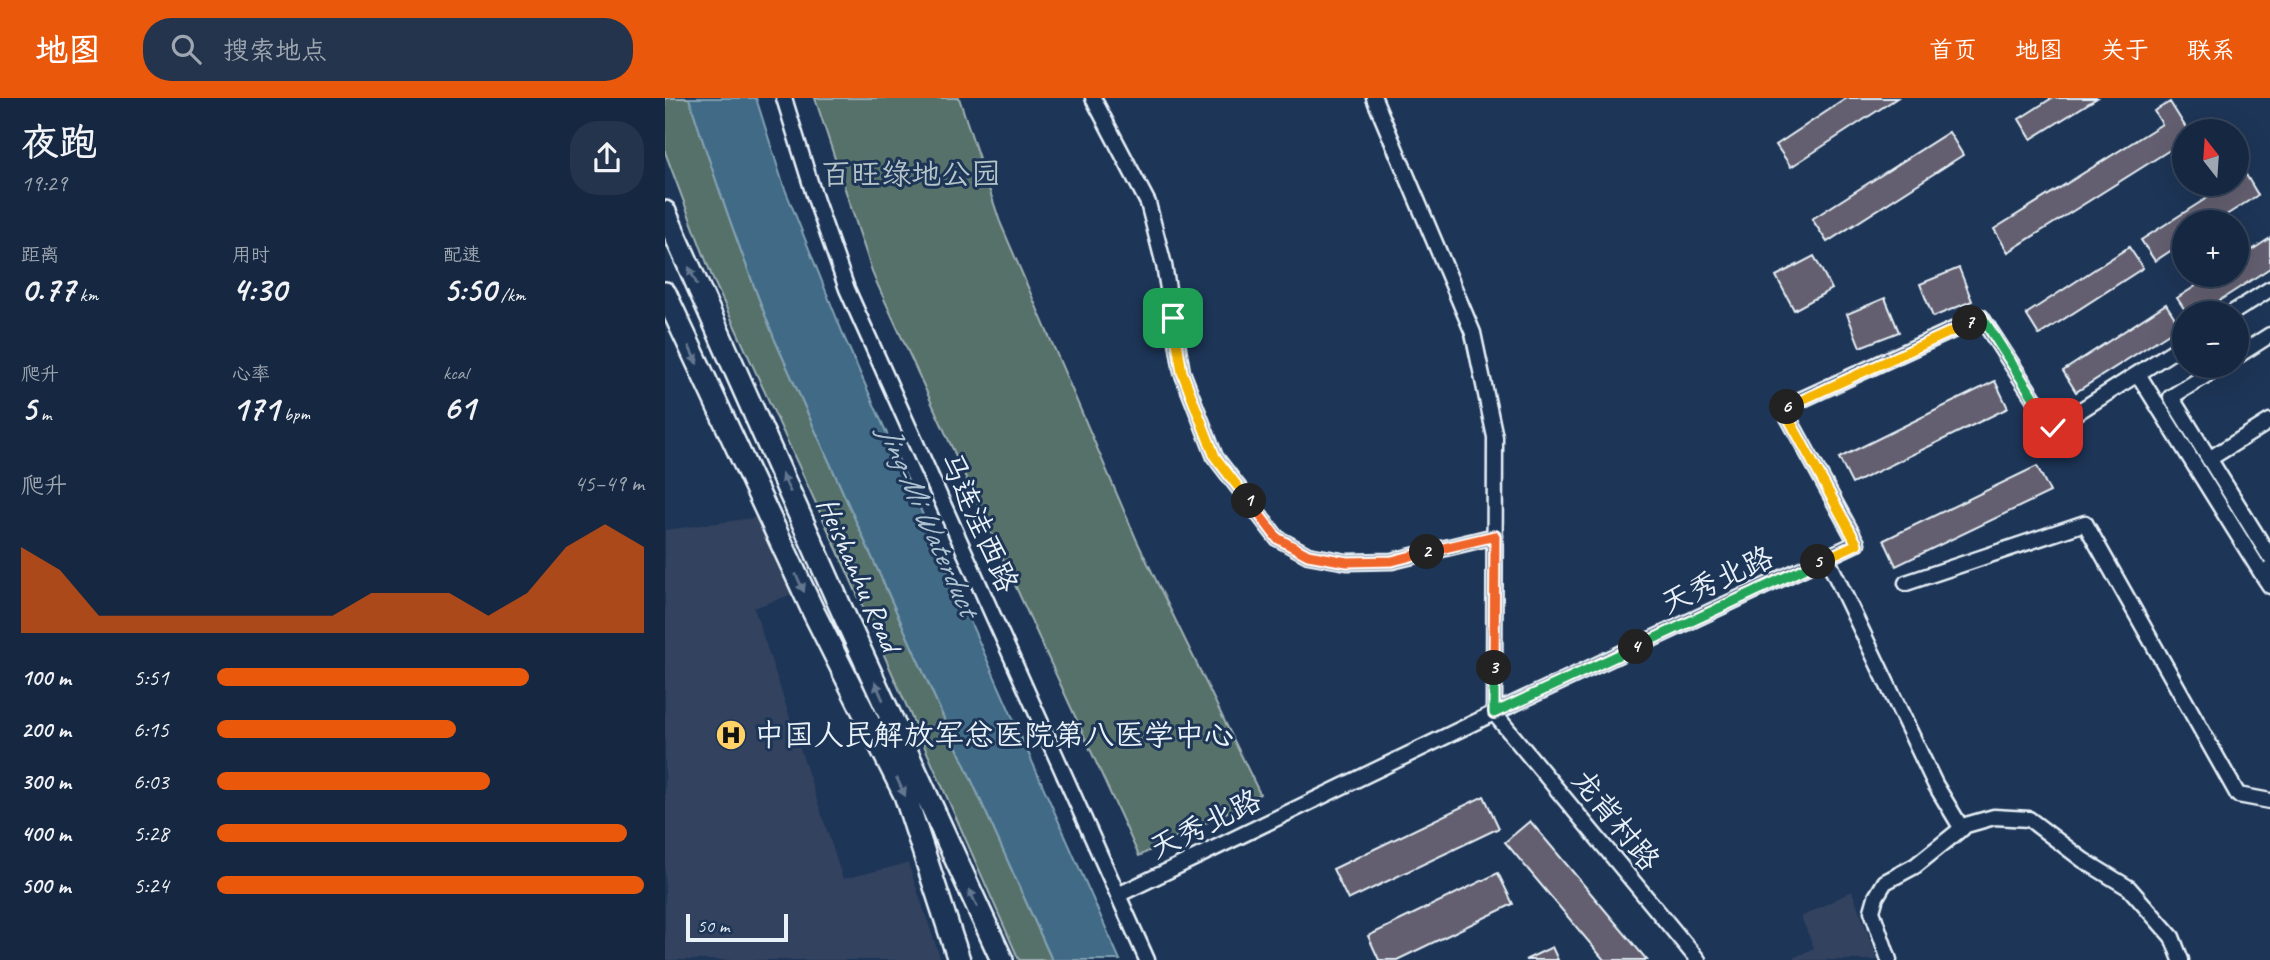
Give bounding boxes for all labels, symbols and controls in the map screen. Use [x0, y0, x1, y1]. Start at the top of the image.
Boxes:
search box [143, 18, 633, 81]
text: 地图 [35, 29, 101, 71]
icon: search [167, 30, 205, 68]
text: 搜索地点 [223, 34, 327, 67]
text: 首页 [1929, 35, 1977, 65]
text: 地图 [2015, 35, 2063, 65]
text: 关于 [2101, 35, 2149, 65]
text: 联系 [2187, 35, 2235, 65]
text: 夜跑 [21, 119, 97, 166]
north arrow [2172, 119, 2249, 196]
map controls [2172, 119, 2249, 378]
button: share [570, 121, 644, 195]
park label: 百旺绿地公园 [821, 155, 1001, 193]
text: 19:29 [21, 169, 67, 198]
button: + [2172, 210, 2249, 287]
text: 距离 [21, 243, 59, 267]
text: 用时 [232, 243, 270, 267]
text: 配速 [443, 243, 481, 267]
one-way arrow [687, 266, 699, 286]
text: 0.77 [21, 267, 75, 312]
text: 4:30 [232, 267, 286, 312]
text: 5:50 [443, 267, 496, 312]
text: km [75, 283, 98, 307]
text: /km [496, 283, 526, 307]
pin [1143, 288, 1203, 348]
icon: arrive [1154, 299, 1192, 337]
button: − [2172, 301, 2249, 378]
pin: 7 [1953, 306, 1987, 341]
text: 7 [1965, 310, 1974, 334]
one-way arrow [687, 345, 699, 365]
text: kcal [443, 361, 468, 385]
text: 爬升 [21, 362, 59, 386]
text: 心率 [232, 362, 270, 386]
text: 61 [443, 385, 475, 430]
text: 5 [21, 386, 36, 431]
text: 171 [232, 386, 279, 431]
pin: 6 [1769, 390, 1805, 424]
text: 6 [1782, 394, 1791, 418]
pin [2023, 398, 2083, 458]
text: m [36, 402, 51, 426]
text: bpm [279, 402, 310, 426]
icon: check [2034, 409, 2072, 447]
water label: Jing-Mi Waterduct [868, 416, 992, 627]
street label: 马连洼西路 [931, 446, 1027, 598]
text: 45–49 m [574, 469, 644, 498]
text: 爬升 [21, 471, 67, 500]
one-way arrow [780, 473, 792, 493]
pin: 1 [1231, 484, 1267, 518]
text: 1 [1244, 488, 1253, 512]
street label: Heishanhu Road [808, 491, 912, 661]
pin: 2 [1409, 534, 1445, 570]
street label: 天秀北路 [1655, 537, 1779, 623]
text: 2 [1422, 539, 1431, 563]
pin: 5 [1801, 545, 1835, 580]
text: 5 [1813, 549, 1822, 573]
one-way arrow [794, 573, 806, 593]
pin: 4 [1619, 630, 1653, 664]
text: 4 [1631, 634, 1640, 658]
pin: 3 [1477, 650, 1511, 686]
text: 3 [1489, 655, 1498, 679]
text: 100 m [21, 663, 71, 692]
text: 5:51 [133, 663, 169, 692]
one-way arrow [873, 681, 885, 701]
text: 200 m [21, 715, 71, 744]
text: 6:15 [133, 715, 169, 744]
place label: 中国人民解放军总医院第八医学中心 [754, 716, 1234, 754]
hospital icon: 中国人民解放军总医院第八医学中心 [714, 718, 748, 752]
street label: 龙背村路 [1563, 761, 1669, 879]
text: 300 m [21, 767, 71, 796]
text: 6:03 [133, 767, 169, 796]
one-way arrow [895, 777, 906, 797]
street label: 天秀北路 [1143, 781, 1267, 867]
text: 400 m [21, 819, 71, 848]
text: 5:28 [133, 819, 169, 848]
text: 500 m [21, 871, 70, 900]
text: 5:24 [133, 871, 169, 900]
one-way arrow [967, 888, 979, 908]
scale bar [686, 911, 787, 943]
text: 50 m [697, 914, 729, 938]

